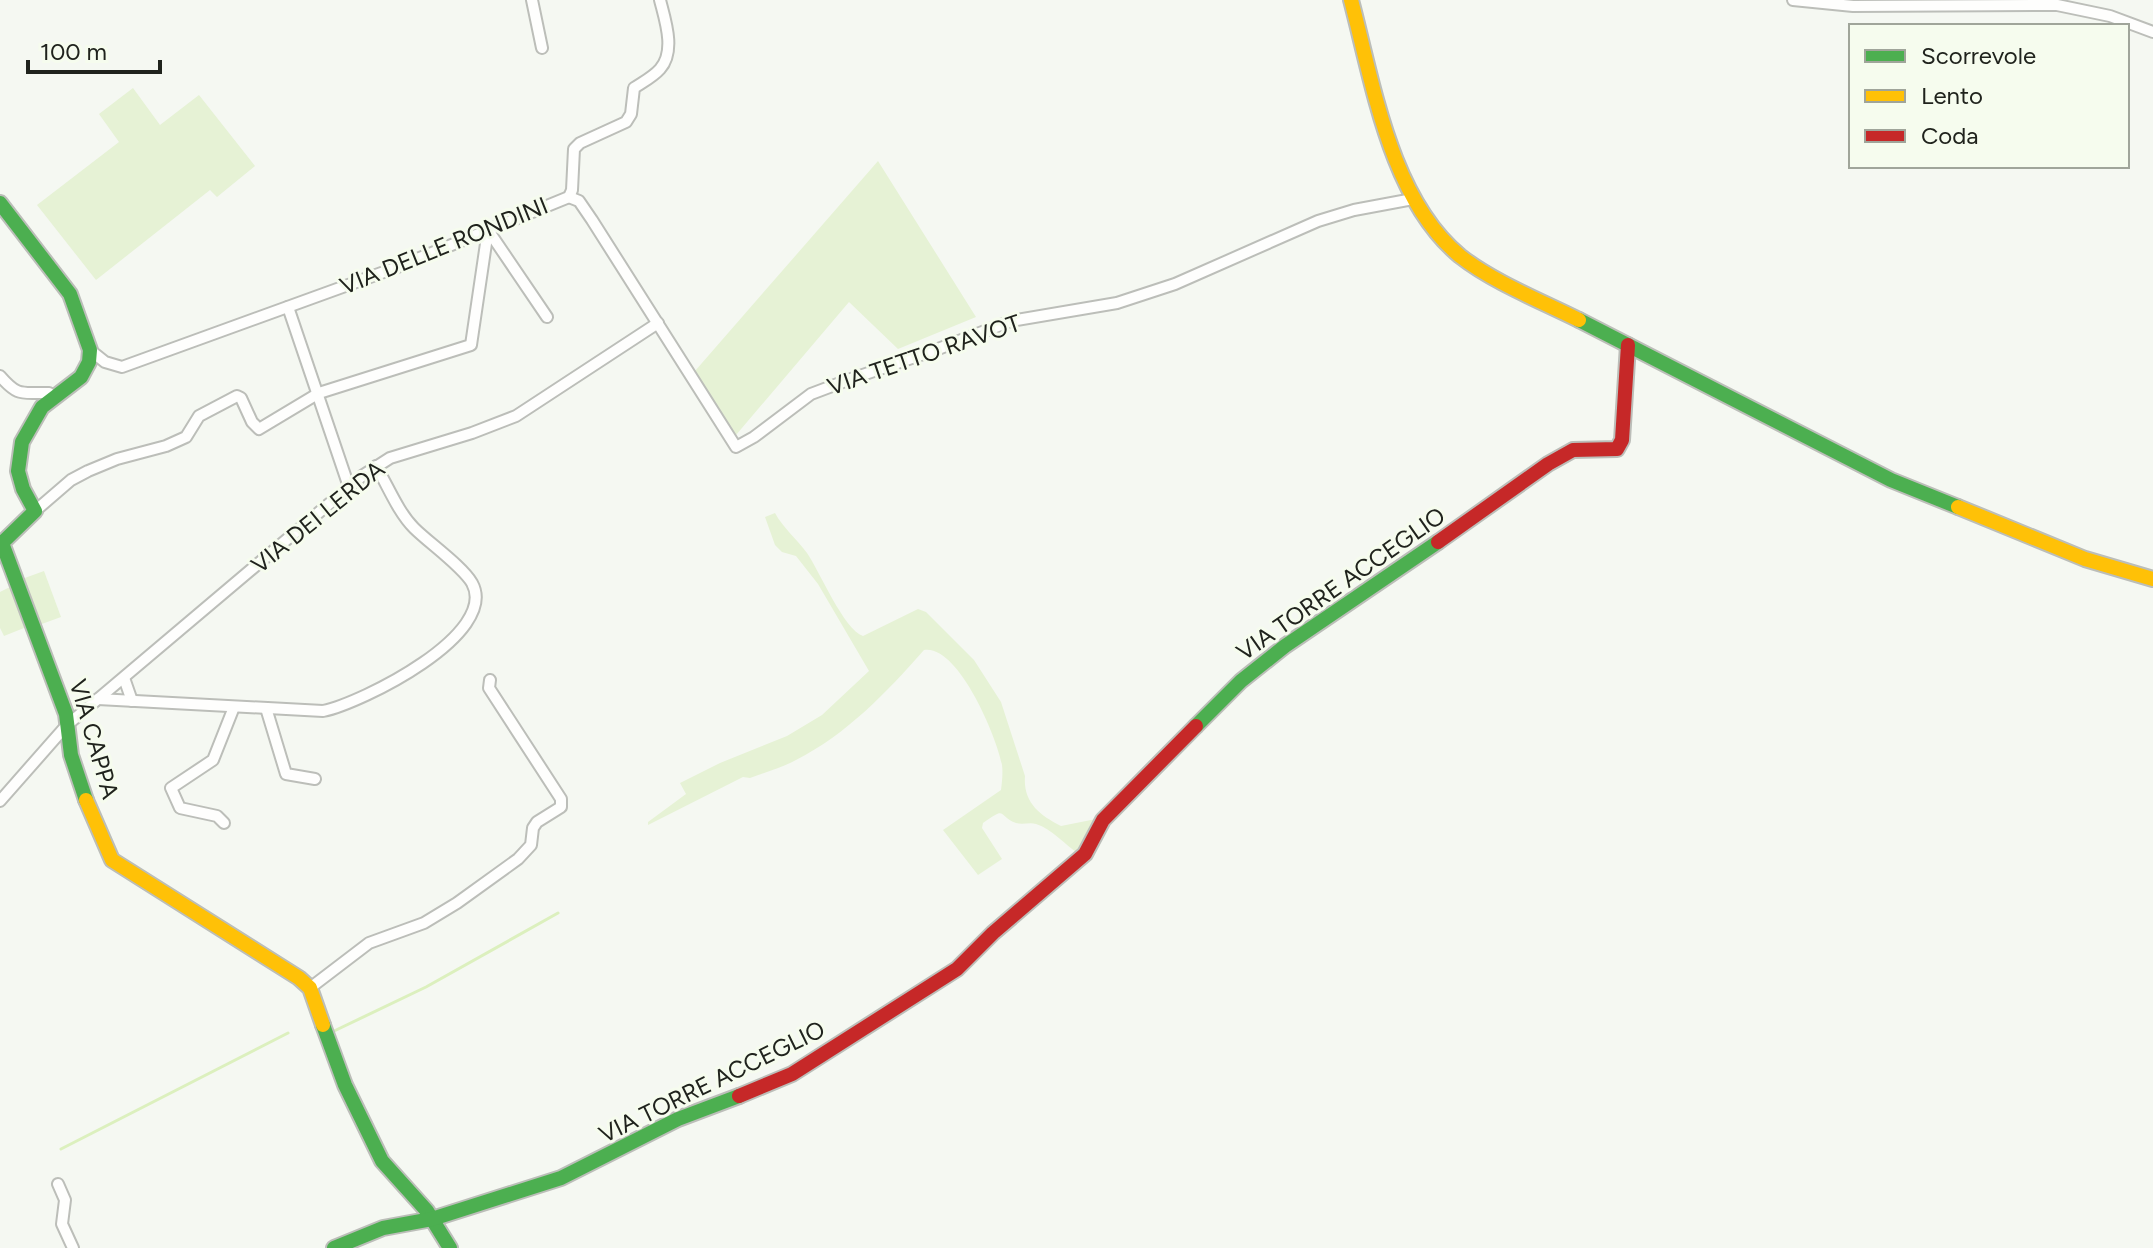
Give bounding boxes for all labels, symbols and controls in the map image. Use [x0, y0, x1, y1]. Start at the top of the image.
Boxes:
scale bar [28, 24, 160, 74]
legend [1849, 24, 2129, 168]
text: 100 m [40, 37, 107, 66]
text: Scorrevole [1921, 41, 2036, 70]
text: Lento [1921, 81, 1983, 110]
text: Coda [1921, 121, 1979, 150]
street label: VIA DELLE RONDINI [336, 191, 552, 300]
street label: VIA TETTO RAVOT [823, 308, 1024, 401]
street label: VIA DEI LERDA [245, 454, 391, 579]
street label: VIA TORRE ACCEGLIO [1231, 501, 1451, 667]
street label: VIA CAPPA [64, 676, 126, 803]
street label: VIA TORRE ACCEGLIO [594, 1014, 829, 1149]

